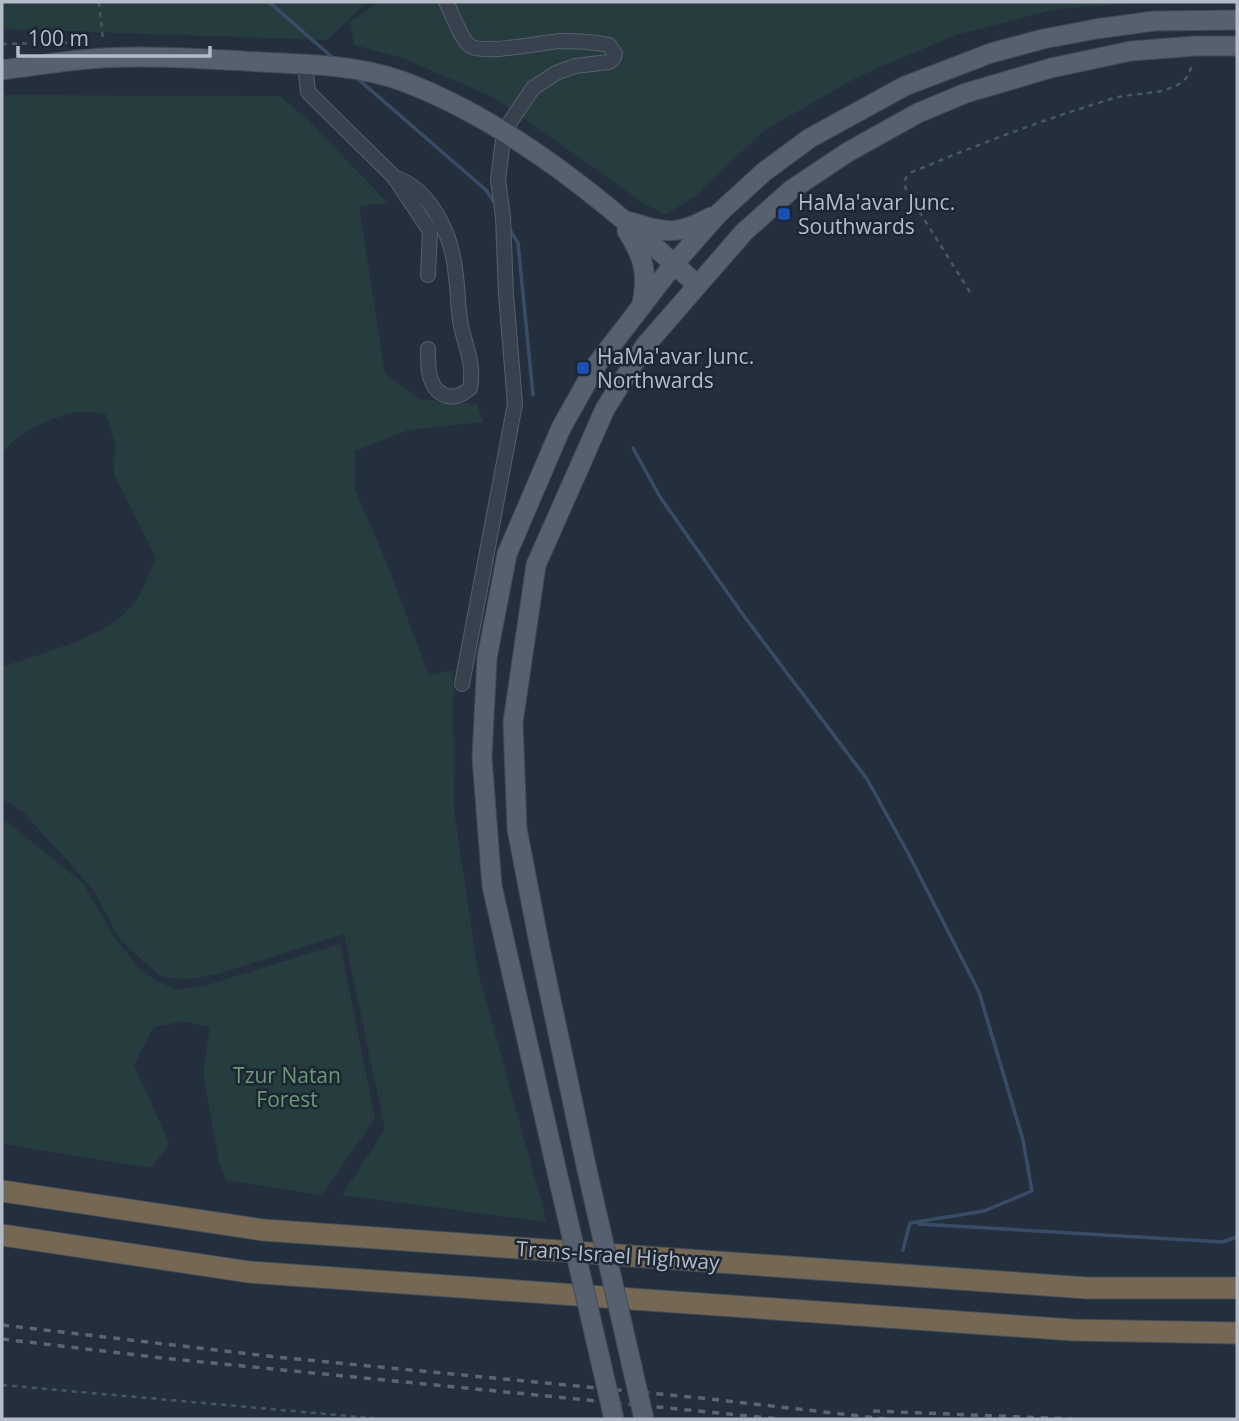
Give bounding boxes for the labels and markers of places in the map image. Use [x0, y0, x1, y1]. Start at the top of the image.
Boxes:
place label: HaMa'avar Junc. Southwards [798, 188, 955, 240]
marker: HaMa'avar Junc. Southwards [776, 206, 792, 222]
place label: HaMa'avar Junc. Northwards [597, 342, 754, 394]
marker: HaMa'avar Junc. Northwards [575, 360, 591, 376]

